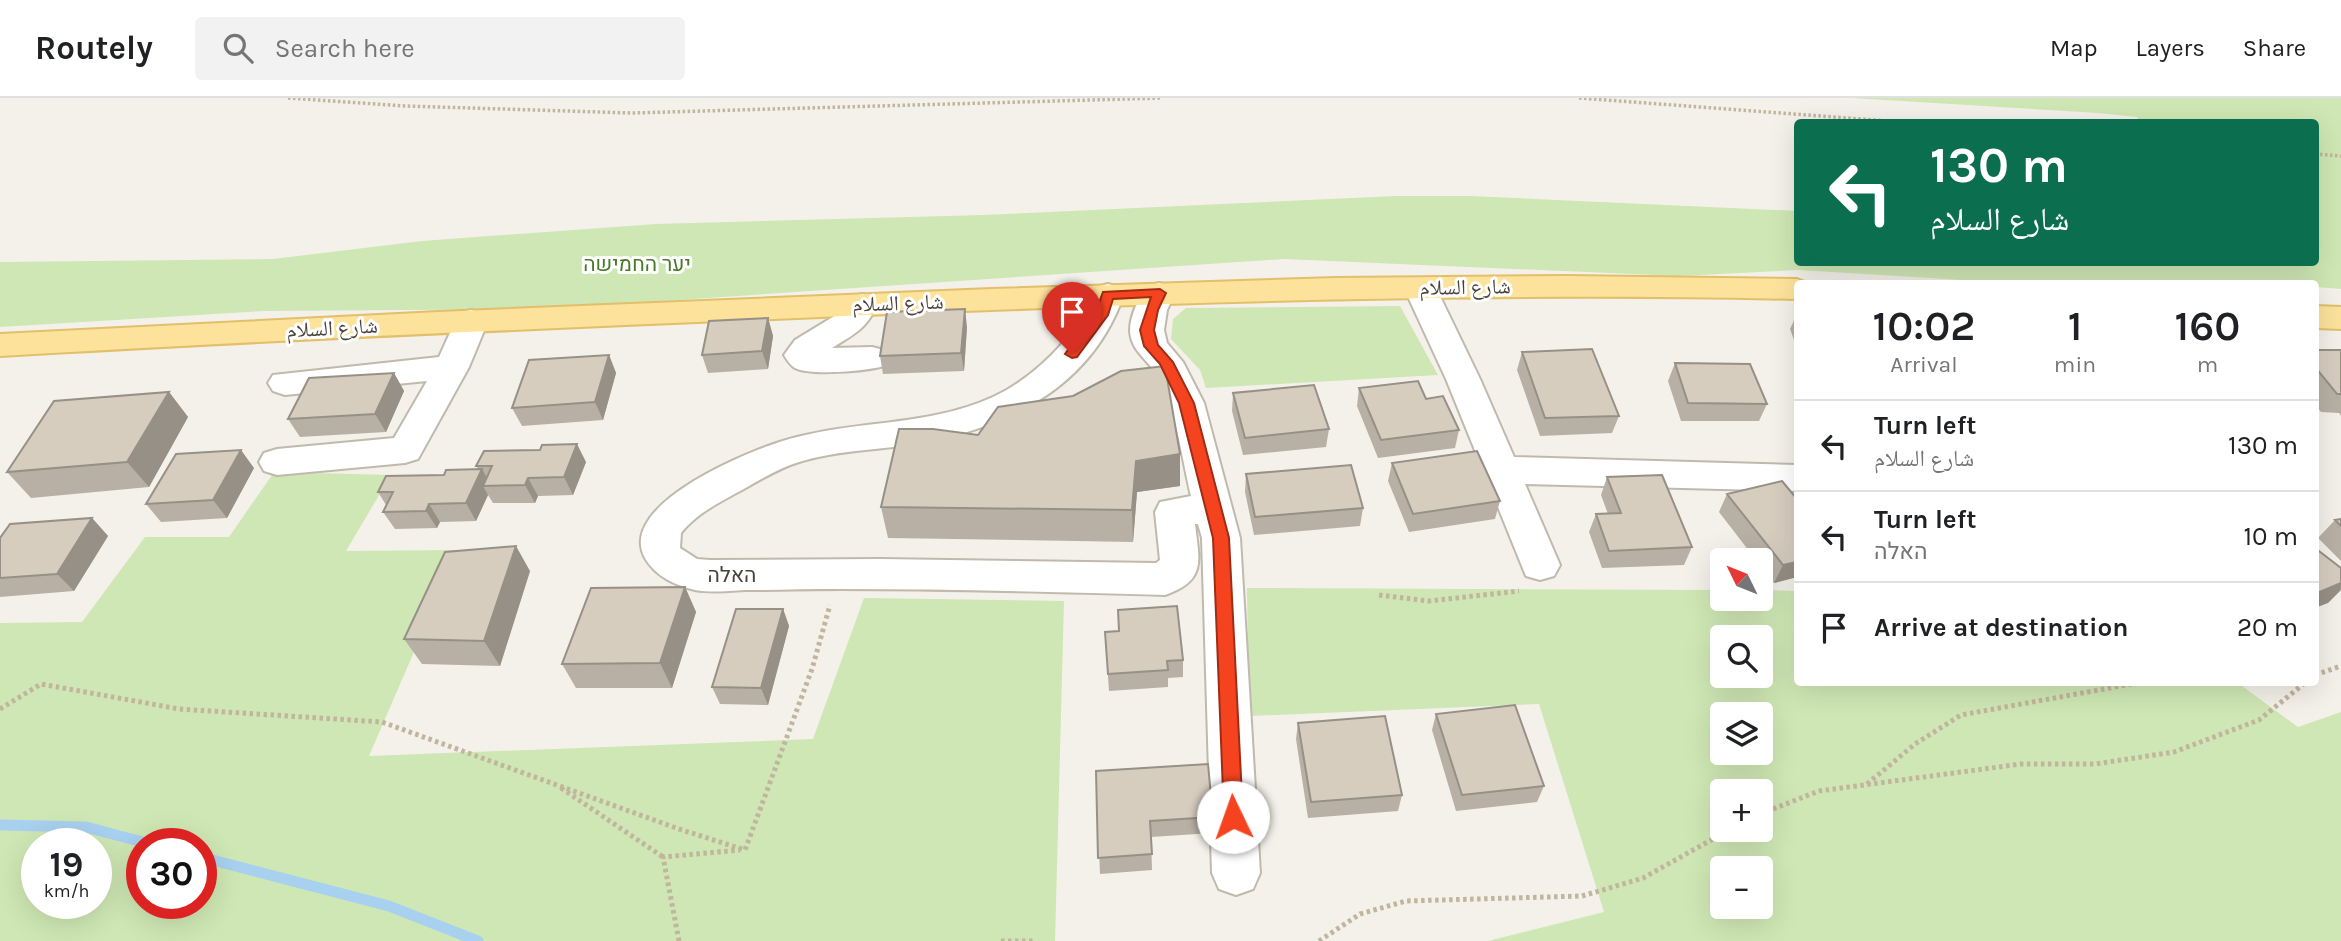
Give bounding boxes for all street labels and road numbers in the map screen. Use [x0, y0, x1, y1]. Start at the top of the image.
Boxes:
street label: شارع السلام [1419, 274, 1511, 302]
street label: شارع السلام [852, 289, 944, 319]
street label: شارع السلام [286, 314, 378, 344]
street label: האלה [708, 563, 756, 587]

